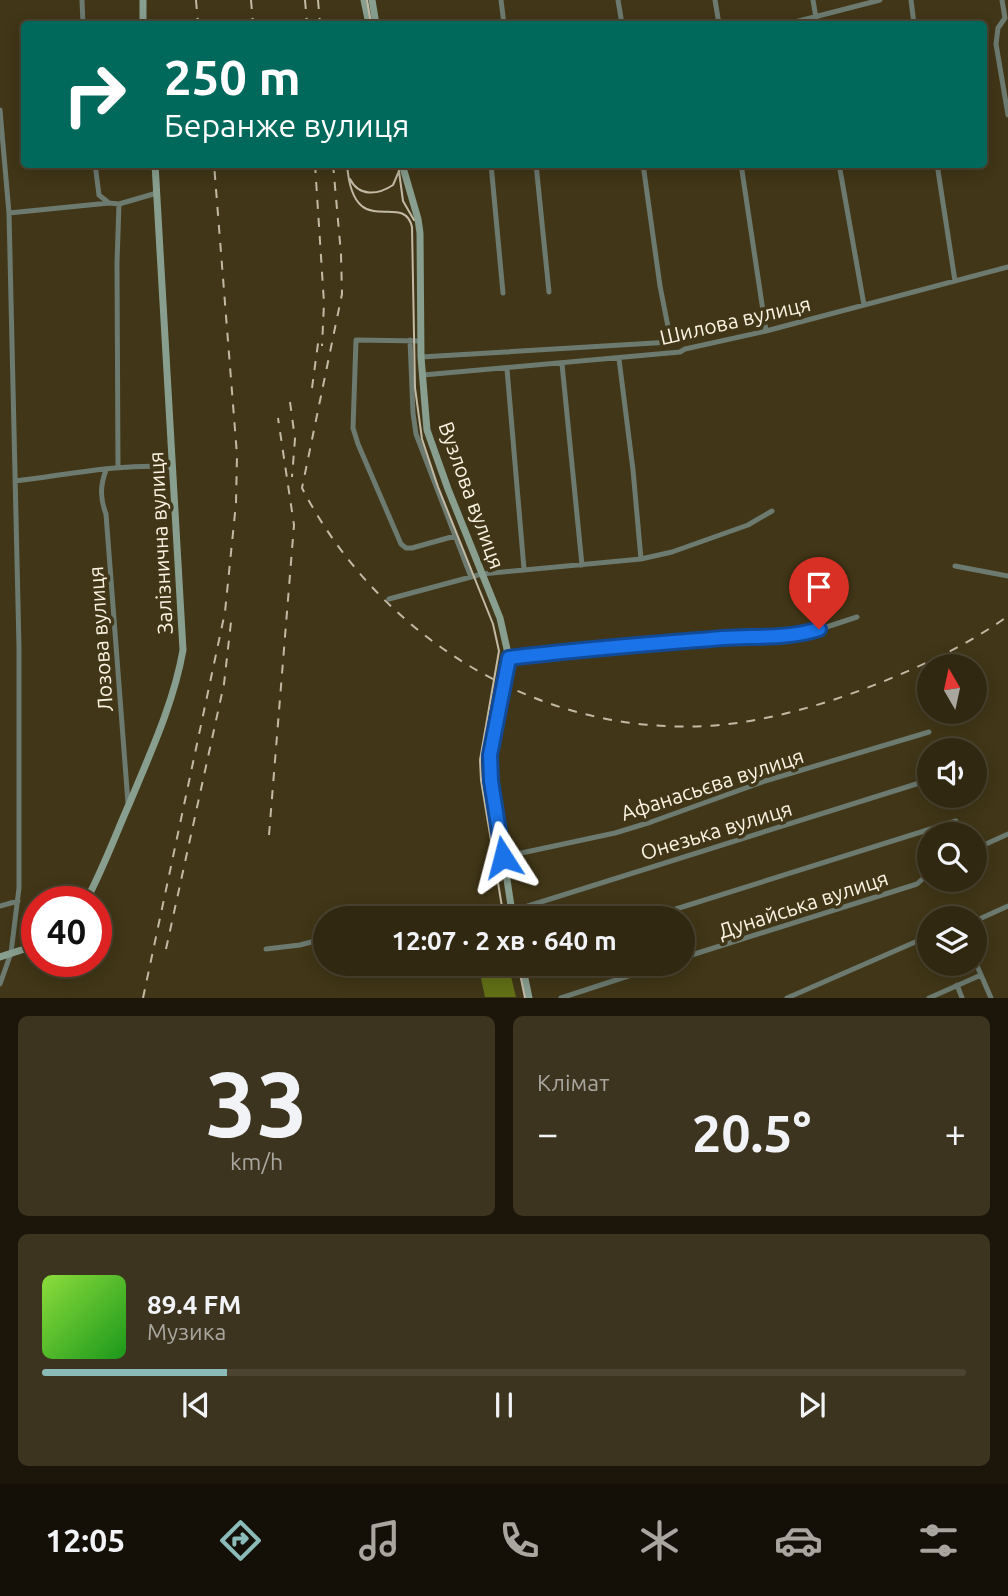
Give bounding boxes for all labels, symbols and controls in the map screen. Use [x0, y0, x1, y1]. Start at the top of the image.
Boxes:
icon: right [49, 49, 140, 140]
text: 250 m [164, 49, 301, 104]
text: Беранже вулиця [164, 107, 409, 143]
street label: Шилова вулиця [657, 291, 813, 349]
street label: Вузлова вулиця [434, 418, 510, 572]
street label: Залізнична вулиця [143, 451, 177, 635]
pin [789, 557, 849, 629]
street label: Лозова вулиця [83, 565, 117, 713]
icon: arrive [800, 568, 838, 606]
north arrow [917, 654, 987, 724]
map controls [917, 654, 987, 976]
button: sound [917, 738, 987, 808]
street label: Афанасьєва вулиця [617, 743, 807, 825]
street label: Онезька вулиця [637, 796, 795, 864]
position arrow [466, 820, 540, 894]
button: search [917, 822, 987, 892]
street label: Дунайська вулиця [715, 865, 891, 943]
speed limit sign: 40 [21, 886, 112, 977]
button: layers [917, 906, 987, 976]
text: 12:07 · 2 хв · 640 m [391, 926, 617, 955]
text: 33 [205, 1052, 308, 1154]
text: Клімат [537, 1070, 609, 1095]
text: 20.5° [692, 1104, 811, 1162]
text: − [537, 1112, 558, 1154]
text: + [945, 1112, 966, 1154]
text: km/h [230, 1149, 283, 1174]
text: 89.4 FM [147, 1290, 241, 1319]
text: Музика [147, 1319, 226, 1344]
icon: previous [177, 1386, 215, 1424]
icon: pause [485, 1386, 523, 1424]
icon: next [793, 1386, 831, 1424]
icon: directions [216, 1516, 265, 1565]
icon: music [355, 1516, 404, 1565]
icon: phone [495, 1516, 544, 1565]
icon: climate [635, 1516, 684, 1565]
icon: car [774, 1516, 823, 1565]
icon: filters [914, 1516, 963, 1565]
text: 12:05 [45, 1522, 125, 1558]

